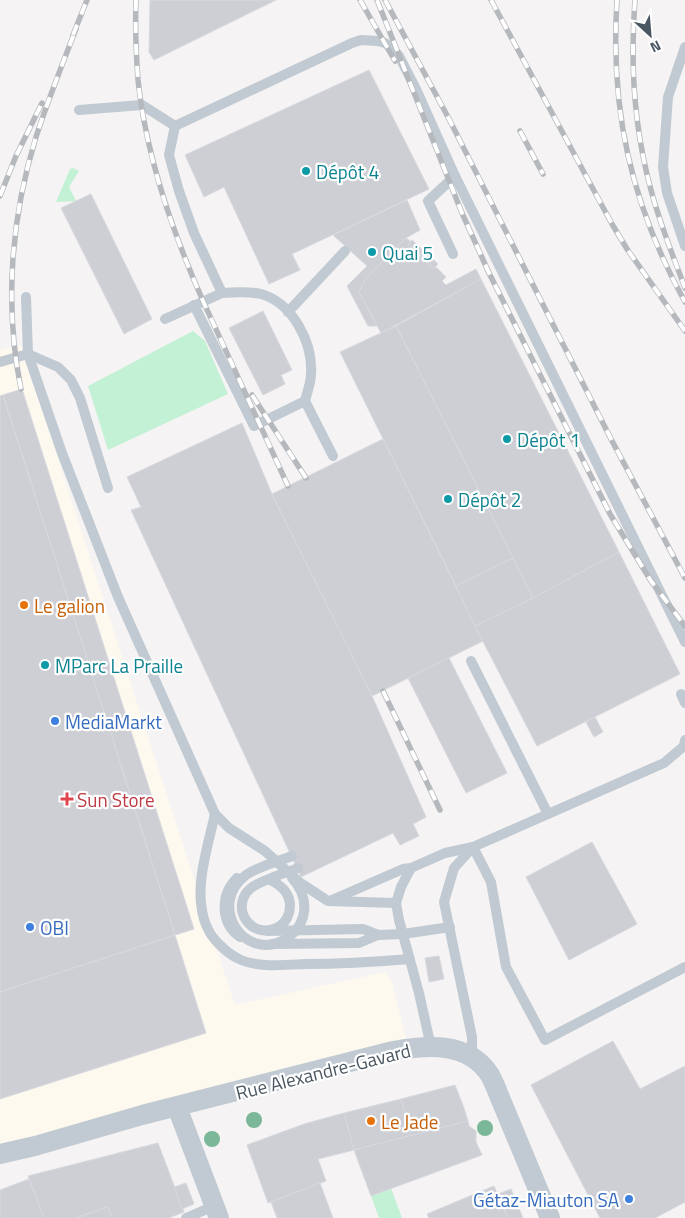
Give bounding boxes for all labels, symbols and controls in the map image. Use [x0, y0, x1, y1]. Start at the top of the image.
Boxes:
north arrow [625, 10, 675, 60]
text: N [647, 36, 665, 59]
place label: Dépôt 4 [316, 157, 379, 186]
marker: Dépôt 4 [300, 165, 312, 177]
place label: Quai 5 [382, 238, 433, 267]
marker: Quai 5 [366, 246, 378, 258]
place label: Dépôt 1 [517, 425, 580, 454]
marker: Dépôt 1 [501, 433, 513, 445]
place label: Dépôt 2 [458, 485, 521, 514]
marker: Dépôt 2 [442, 493, 454, 505]
place label: Le galion [34, 591, 105, 620]
marker: Le galion [18, 599, 30, 611]
place label: MParc La Praille [55, 651, 183, 680]
marker: MParc La Praille [39, 659, 51, 671]
place label: MediaMarkt [65, 707, 162, 736]
marker: MediaMarkt [49, 715, 61, 727]
place label: Sun Store [77, 785, 155, 814]
marker: Sun Store [61, 793, 73, 805]
place label: OBI [40, 913, 69, 942]
marker: OBI [24, 921, 36, 933]
street label: Rue Alexandre-Gavard [232, 1035, 414, 1107]
place label: Le Jade [381, 1107, 438, 1136]
marker: Le Jade [365, 1115, 377, 1127]
place label: Gétaz-Miauton SA [473, 1185, 619, 1214]
marker: Gétaz-Miauton SA [623, 1193, 635, 1205]

